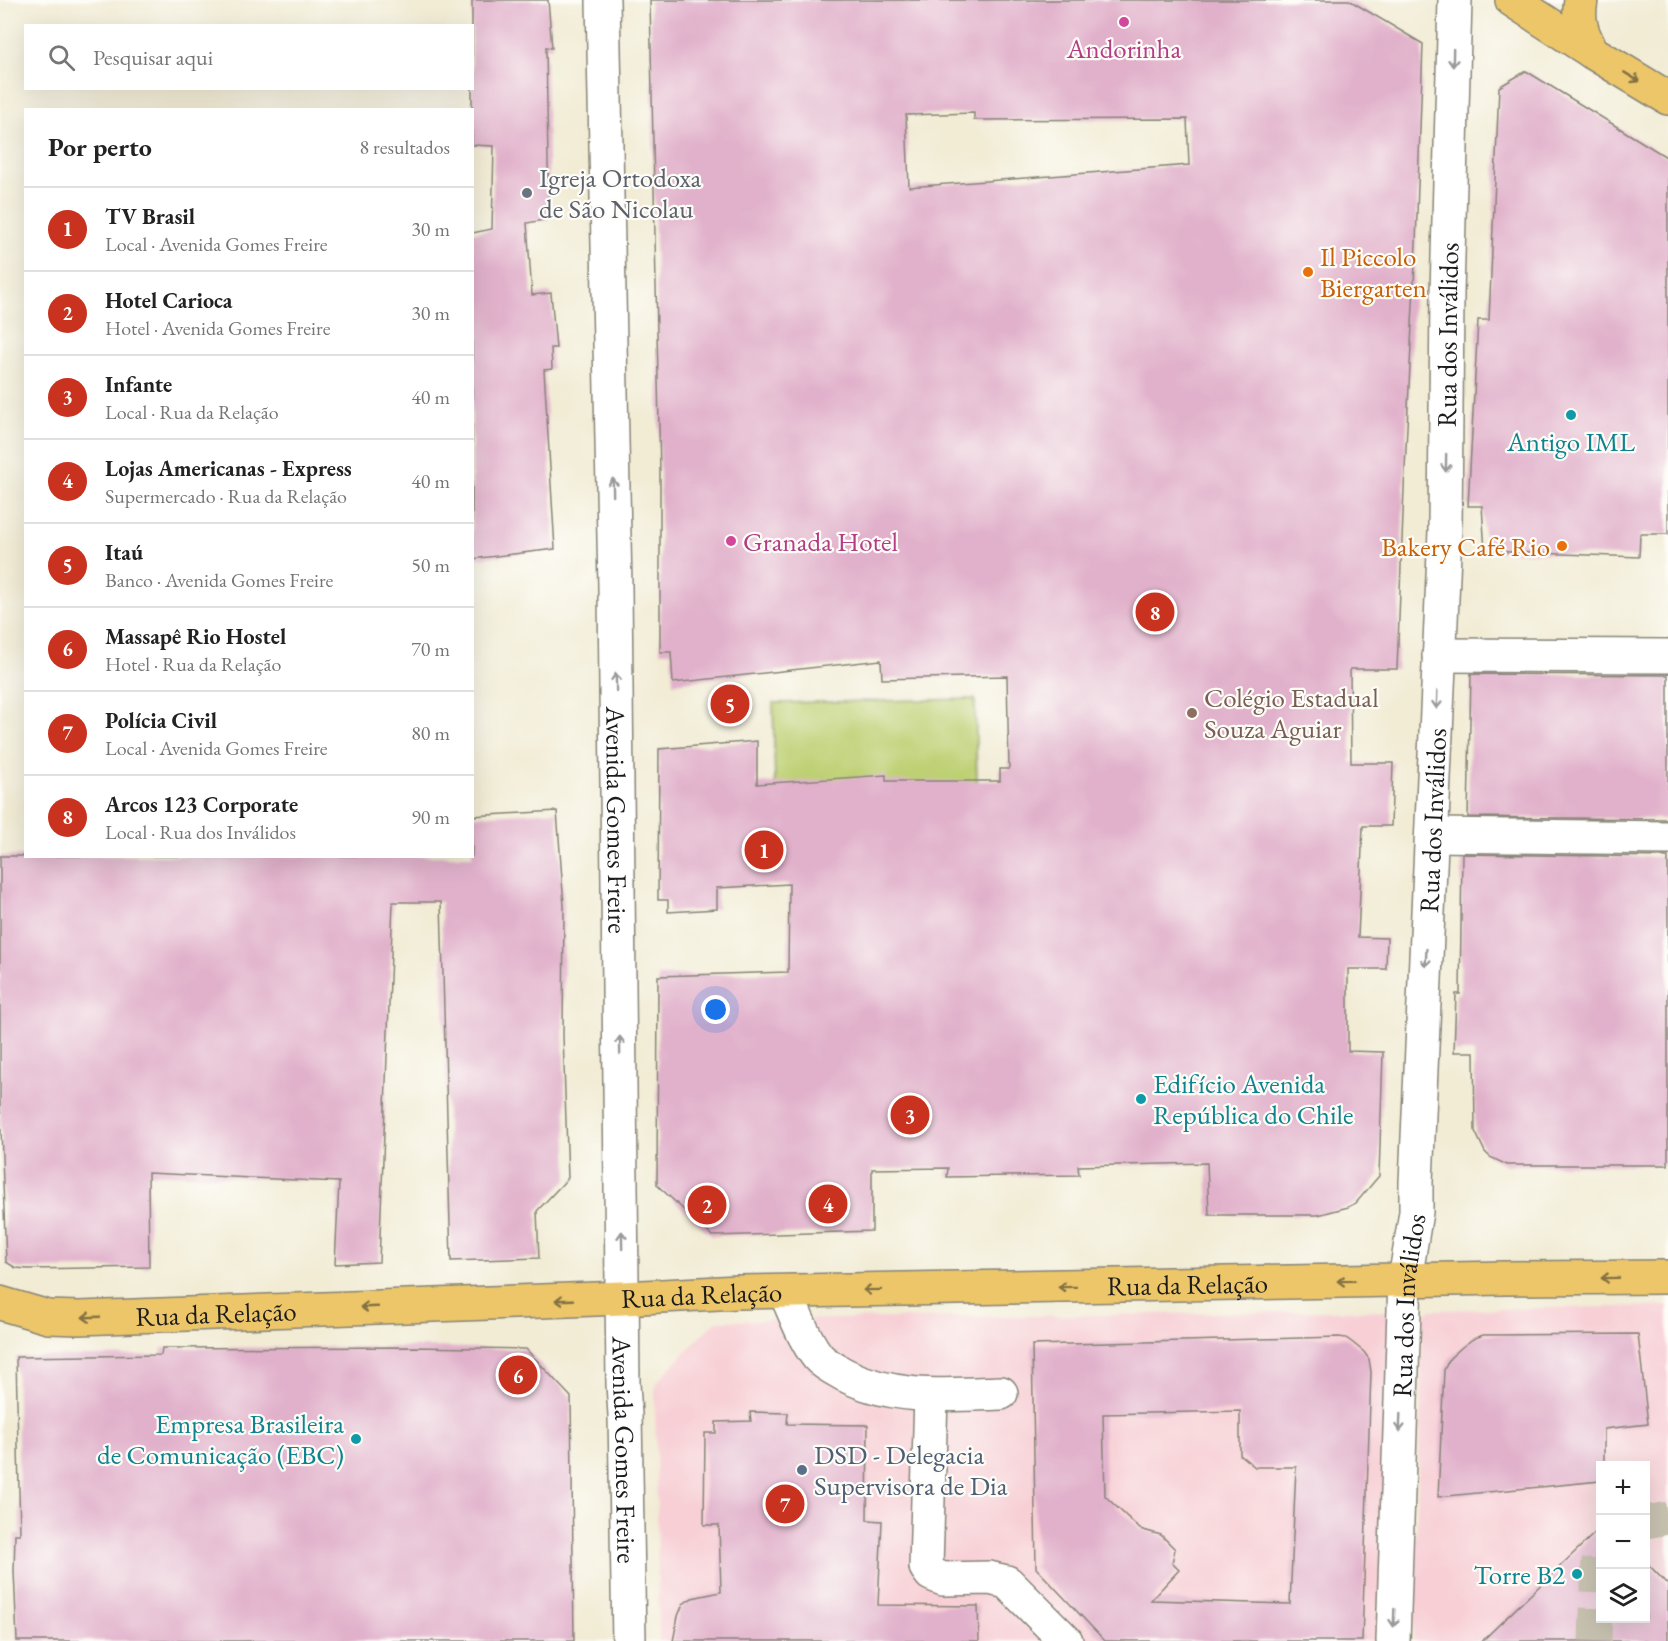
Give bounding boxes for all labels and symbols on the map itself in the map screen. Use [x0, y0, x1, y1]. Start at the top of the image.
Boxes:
marker: Andorinha [1117, 15, 1131, 29]
place label: Andorinha [1066, 31, 1181, 66]
one-way arrow [1448, 48, 1459, 68]
one-way arrow [1623, 71, 1640, 83]
place label: Igreja Ortodoxa de São Nicolau [539, 160, 701, 226]
marker: Igreja Ortodoxa de São Nicolau [520, 186, 534, 200]
place label: Il Piccolo Biergarten [1320, 239, 1427, 305]
street label: Rua dos Inválidos [1428, 242, 1466, 427]
marker: Il Piccolo Biergarten [1301, 265, 1315, 279]
marker: Antigo IML [1564, 408, 1578, 422]
place label: Antigo IML [1506, 424, 1635, 459]
one-way arrow [1440, 453, 1452, 473]
one-way arrow [607, 477, 619, 497]
place label: Granada Hotel [743, 524, 898, 559]
place label: Bakery Café Rio [1381, 529, 1550, 564]
marker: Granada Hotel [724, 534, 738, 548]
marker: Bakery Café Rio [1555, 539, 1569, 553]
pin: 8 [1136, 590, 1174, 634]
one-way arrow [610, 672, 622, 692]
place label: Colégio Estadual Souza Aguiar [1204, 680, 1379, 746]
pin: 5 [710, 682, 750, 726]
one-way arrow [1432, 690, 1443, 710]
street label: Avenida Gomes Freire [599, 705, 636, 934]
marker: Colégio Estadual Souza Aguiar [1185, 706, 1199, 720]
street label: Rua dos Inválidos [1411, 727, 1454, 914]
pin: 1 [744, 828, 783, 872]
one-way arrow [1421, 948, 1432, 967]
your location [701, 995, 730, 1024]
one-way arrow [614, 1035, 626, 1055]
place label: Edifício Avenida República do Chile [1153, 1066, 1354, 1132]
pin: 3 [890, 1092, 930, 1138]
marker: Edifício Avenida República do Chile [1134, 1092, 1148, 1106]
pin: 2 [688, 1182, 726, 1228]
pin: 4 [808, 1182, 848, 1226]
street label: Rua dos Inválidos [1384, 1211, 1433, 1398]
one-way arrow [616, 1230, 628, 1250]
street label: Rua da Relação [1106, 1265, 1268, 1303]
one-way arrow [1600, 1272, 1620, 1284]
street label: Rua da Relação [620, 1274, 782, 1316]
one-way arrow [1337, 1276, 1357, 1287]
one-way arrow [1058, 1281, 1078, 1292]
one-way arrow [863, 1284, 883, 1296]
street label: Rua da Relação [135, 1293, 297, 1333]
one-way arrow [555, 1295, 575, 1306]
one-way arrow [360, 1302, 380, 1313]
one-way arrow [81, 1312, 101, 1323]
street label: Avenida Gomes Freire [605, 1335, 645, 1564]
pin: 6 [498, 1352, 538, 1398]
place label: Empresa Brasileira de Comunicação (EBC) [97, 1406, 344, 1472]
one-way arrow [1394, 1412, 1406, 1432]
marker: Empresa Brasileira de Comunicação (EBC) [349, 1432, 363, 1446]
place label: DSD - Delegacia Supervisora de Dia [814, 1437, 1008, 1503]
marker: DSD - Delegacia Supervisora de Dia [795, 1463, 809, 1477]
pin: 7 [766, 1482, 804, 1526]
place label: Torre B2 [1474, 1557, 1565, 1592]
marker: Torre B2 [1570, 1567, 1584, 1581]
one-way arrow [1388, 1607, 1399, 1627]

